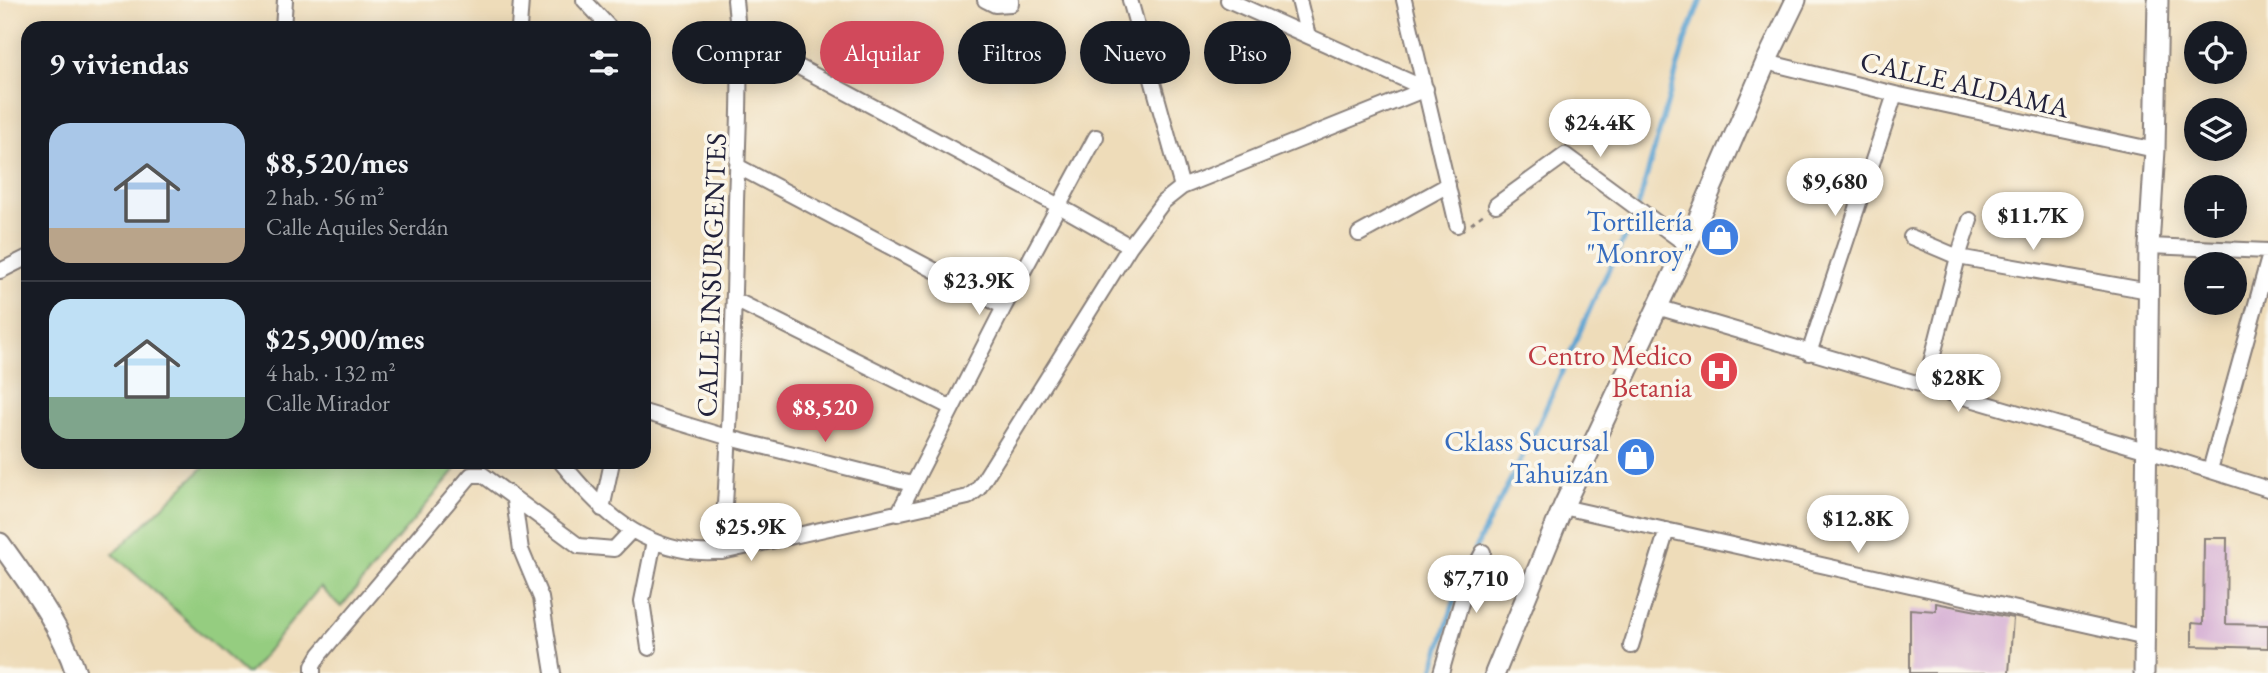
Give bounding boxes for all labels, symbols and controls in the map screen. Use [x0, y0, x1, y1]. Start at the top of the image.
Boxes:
chip: Comprar [672, 21, 806, 84]
chip: Alquilar [820, 21, 944, 84]
chip: Filtros [958, 21, 1066, 84]
chip: Nuevo [1080, 21, 1190, 84]
chip: Piso [1204, 21, 1291, 84]
map controls [2184, 21, 2247, 315]
button: locate [2184, 21, 2247, 84]
street label: CALLE ALDAMA [1857, 42, 2074, 126]
text: 9 viviendas [49, 44, 189, 83]
icon: filters [585, 44, 623, 82]
button: layers [2184, 98, 2247, 161]
pin: $24.4K [1543, 100, 1657, 159]
text: $24.4K [1565, 107, 1635, 137]
street label: CALLE INSURGENTES [688, 132, 734, 418]
text: $8,520/mes [266, 143, 409, 182]
icon: home [105, 151, 189, 235]
pin: $9,680 [1778, 158, 1892, 218]
text: $9,680 [1803, 166, 1867, 196]
button: + [2184, 175, 2247, 238]
text: 2 hab. · 56 m² [266, 182, 385, 212]
pin: $11.7K [1976, 192, 2090, 252]
text: $11.7K [1998, 200, 2068, 230]
place label: Tortillería "Monroy" [1586, 203, 1694, 271]
text: Calle Aquiles Serdán [266, 212, 449, 242]
shop icon: Tortillería "Monroy" [1699, 216, 1741, 258]
button: − [2184, 252, 2247, 315]
pin: $23.9K [922, 258, 1036, 317]
text: $23.9K [944, 265, 1014, 295]
text: $25,900/mes [266, 319, 424, 358]
icon: home [105, 327, 189, 411]
place label: Centro Medico Betania [1528, 337, 1693, 405]
hospital icon: Centro Medico Betania [1698, 350, 1740, 392]
pin: $28K [1917, 354, 1999, 414]
text: 4 hab. · 132 m² [266, 358, 396, 388]
text: $28K [1932, 362, 1984, 392]
pin: $8,520 [768, 384, 882, 444]
text: Calle Mirador [266, 388, 390, 418]
text: $8,520 [793, 392, 857, 422]
place label: Cklass Sucursal Tahuizán [1444, 423, 1609, 491]
shop icon: Cklass Sucursal Tahuizán [1615, 436, 1657, 478]
pin: $12.8K [1801, 496, 1915, 555]
text: $12.8K [1823, 503, 1893, 533]
pin: $25.9K [694, 504, 808, 563]
text: $25.9K [716, 511, 786, 541]
pin: $7,710 [1419, 556, 1533, 615]
text: $7,710 [1444, 563, 1508, 593]

